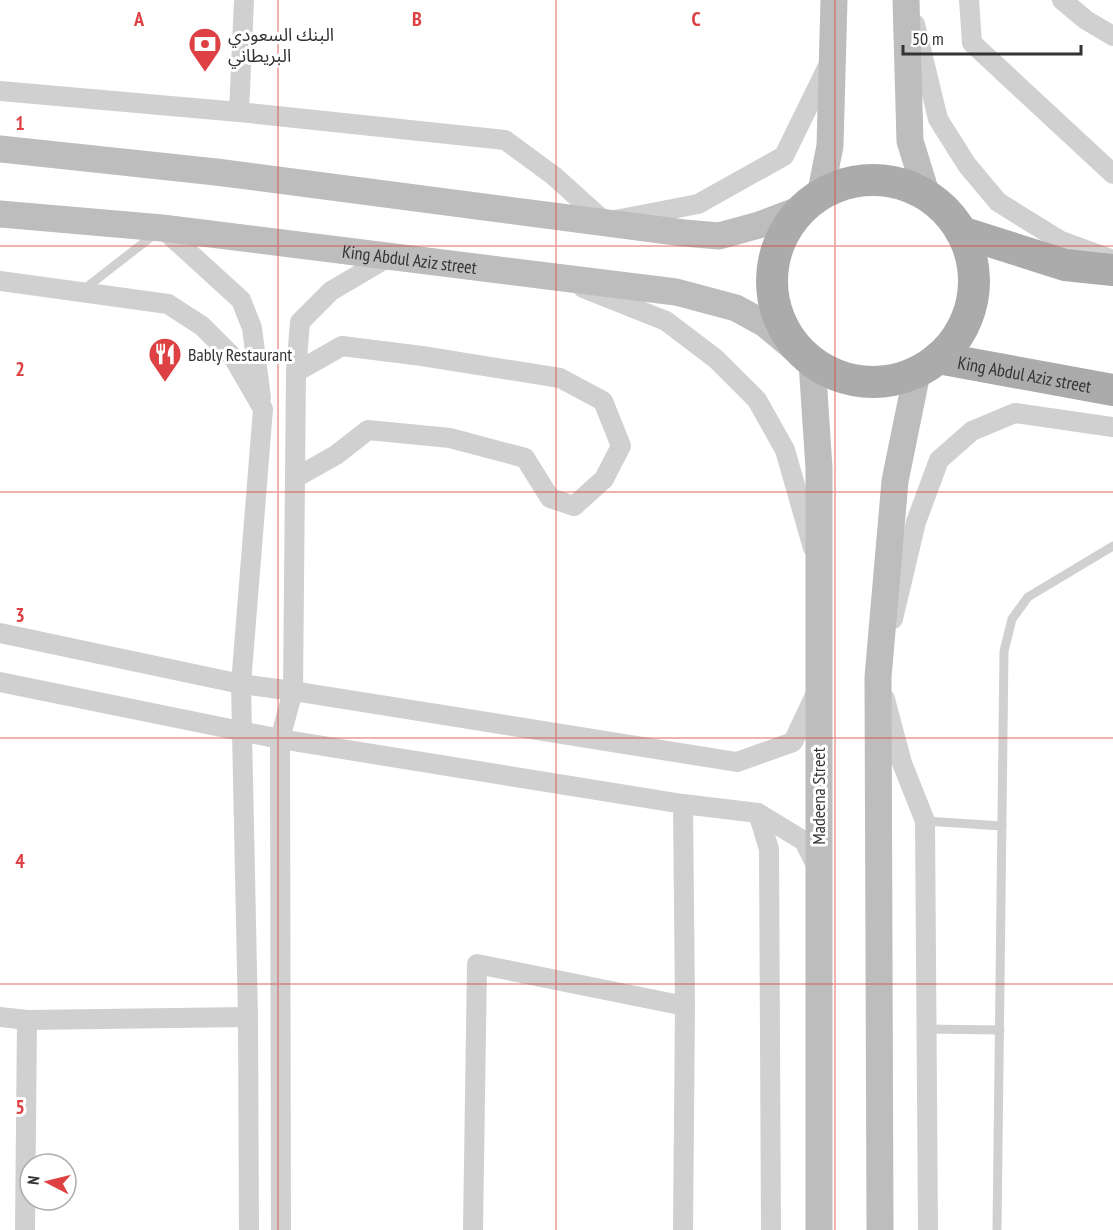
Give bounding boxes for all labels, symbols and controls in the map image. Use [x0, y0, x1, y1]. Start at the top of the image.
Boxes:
text: A [133, 6, 145, 32]
text: B [412, 6, 422, 32]
text: C [691, 6, 701, 32]
scale bar [903, 18, 1082, 56]
place label: البنك السعودي البريطاني [228, 23, 334, 69]
bank icon: البنك السعودي البريطاني [187, 26, 223, 73]
text: 50 m [912, 27, 944, 50]
text: 1 [15, 110, 25, 136]
street label: King Abdul Aziz street [341, 239, 478, 279]
restaurant icon: Bably Restaurant [147, 336, 183, 383]
place label: Bably Restaurant [188, 343, 292, 366]
street label: King Abdul Aziz street [956, 350, 1093, 397]
text: 2 [15, 356, 25, 382]
text: 3 [15, 602, 25, 628]
street label: Madeena Street [807, 747, 830, 845]
text: 4 [15, 848, 25, 874]
text: 5 [15, 1094, 25, 1120]
north arrow [18, 1152, 78, 1212]
text: N [23, 1175, 44, 1186]

